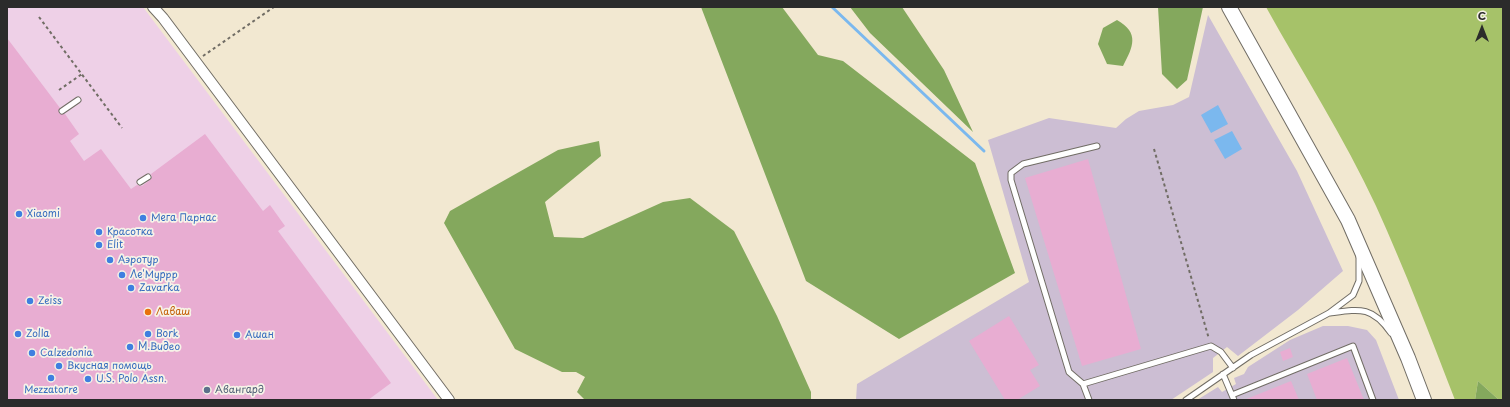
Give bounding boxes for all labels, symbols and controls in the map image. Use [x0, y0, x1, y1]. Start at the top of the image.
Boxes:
text: С [1478, 7, 1486, 24]
north arrow [1462, 8, 1502, 48]
place label: Xiaomi [27, 208, 60, 220]
marker: Xiaomi [14, 209, 24, 219]
place label: Мега Парнас [151, 212, 216, 224]
marker: Мега Парнас [138, 213, 148, 223]
place label: Красотка [107, 226, 153, 238]
marker: Красотка [94, 227, 104, 237]
place label: Elit [107, 239, 123, 251]
marker: Elit [94, 240, 104, 250]
place label: Аэротур [118, 254, 158, 266]
marker: Аэротур [105, 255, 115, 265]
place label: Ле'Муррр [130, 269, 178, 281]
marker: Ле'Муррр [117, 270, 127, 280]
place label: Zavarka [139, 282, 179, 294]
marker: Zavarka [126, 283, 136, 293]
place label: Zeiss [38, 295, 62, 307]
marker: Zeiss [25, 296, 35, 306]
place label: Лаваш [156, 306, 190, 318]
marker: Лаваш [143, 307, 153, 317]
place label: Zolla [26, 328, 50, 340]
place label: Bork [156, 328, 178, 340]
marker: Zolla [13, 329, 23, 339]
marker: Bork [143, 329, 153, 339]
place label: Ашан [245, 329, 274, 341]
marker: Ашан [232, 330, 242, 340]
place label: М.Видео [138, 341, 180, 353]
marker: М.Видео [125, 342, 135, 352]
place label: Calzedonia [40, 347, 93, 359]
marker: Calzedonia [27, 348, 37, 358]
place label: Вкусная помощь [67, 360, 152, 372]
marker: Вкусная помощь [54, 361, 64, 371]
marker: Mezzatorre [46, 373, 56, 383]
place label: U.S. Polo Assn. [96, 373, 167, 385]
marker: U.S. Polo Assn. [83, 374, 93, 384]
place label: Mezzatorre [24, 384, 78, 396]
place label: Авангард [215, 384, 264, 396]
marker: Авангард [202, 385, 212, 395]

